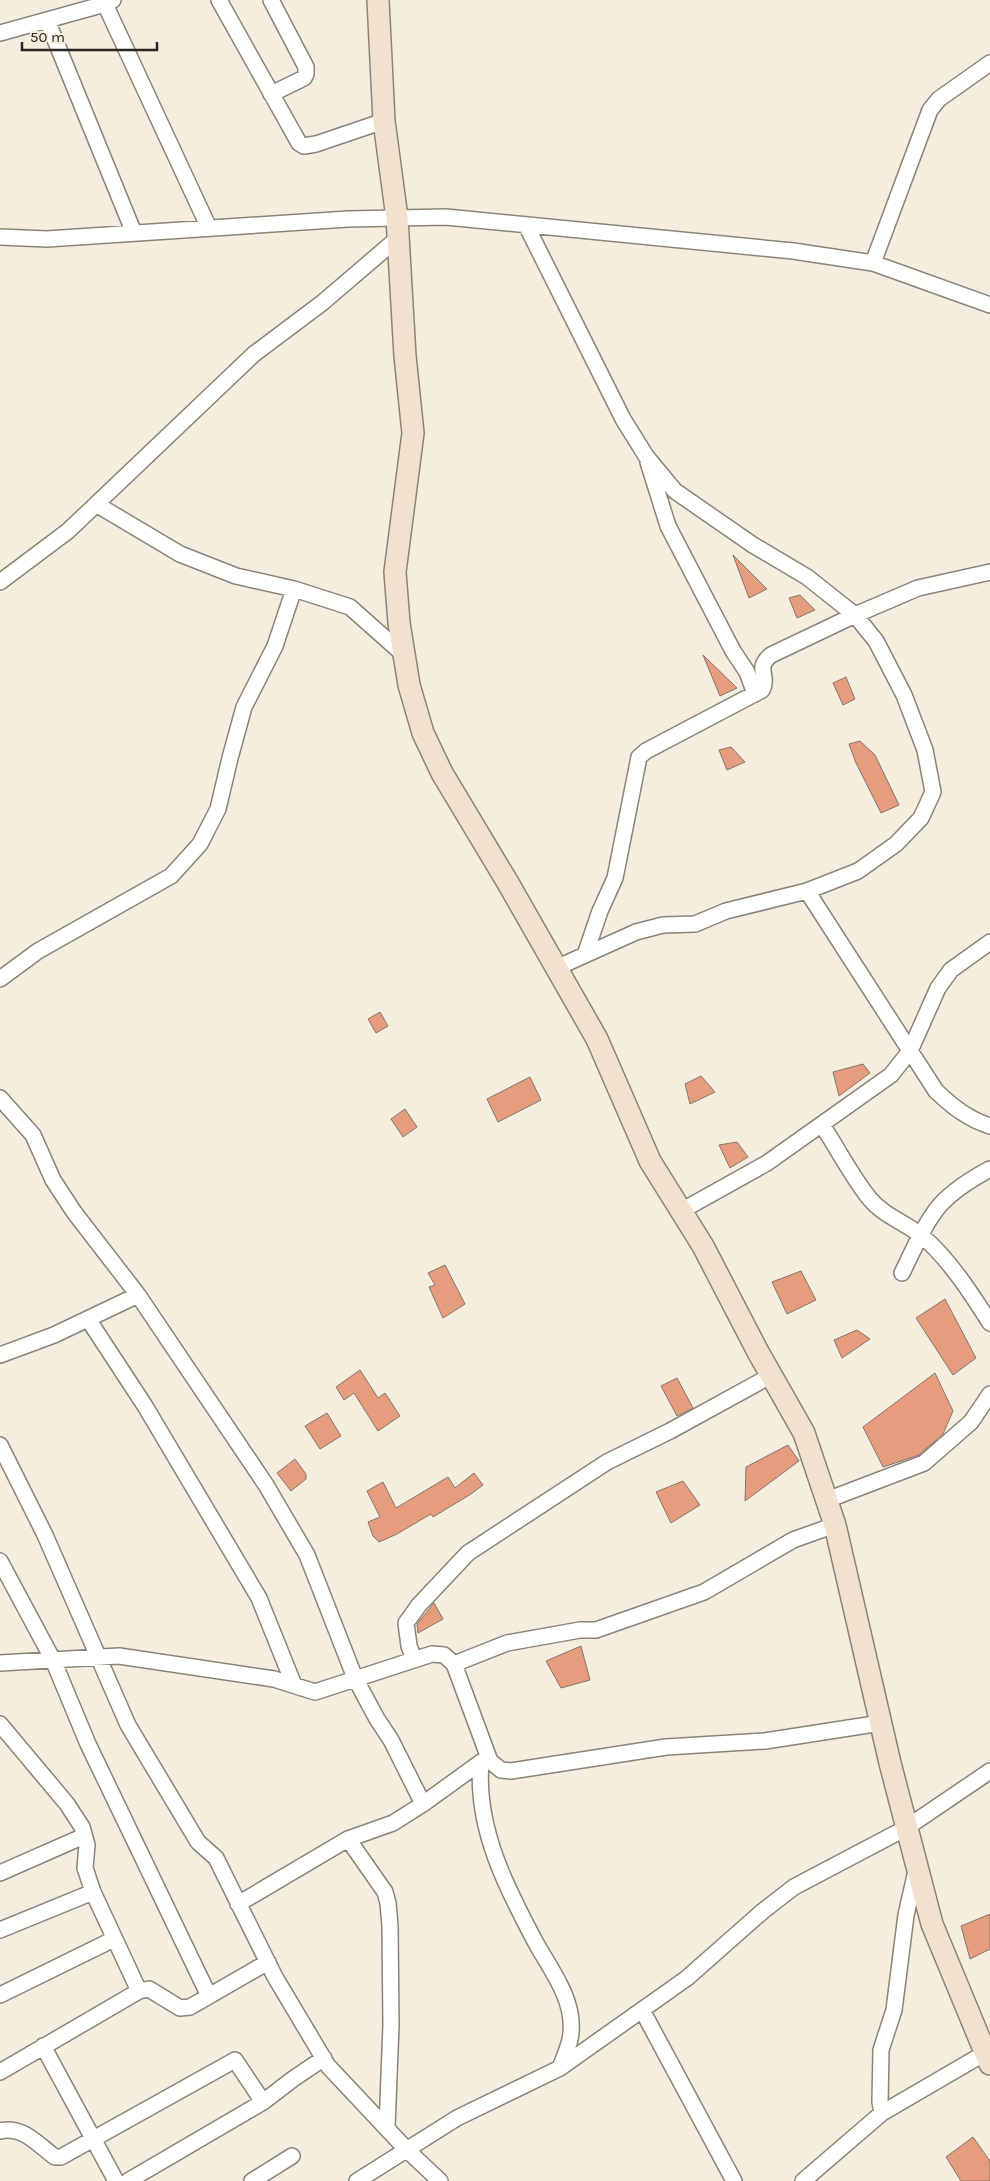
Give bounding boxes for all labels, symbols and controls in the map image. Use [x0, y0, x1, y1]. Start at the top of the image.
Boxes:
scale bar [22, 20, 158, 52]
text: 50 m [30, 28, 65, 46]

